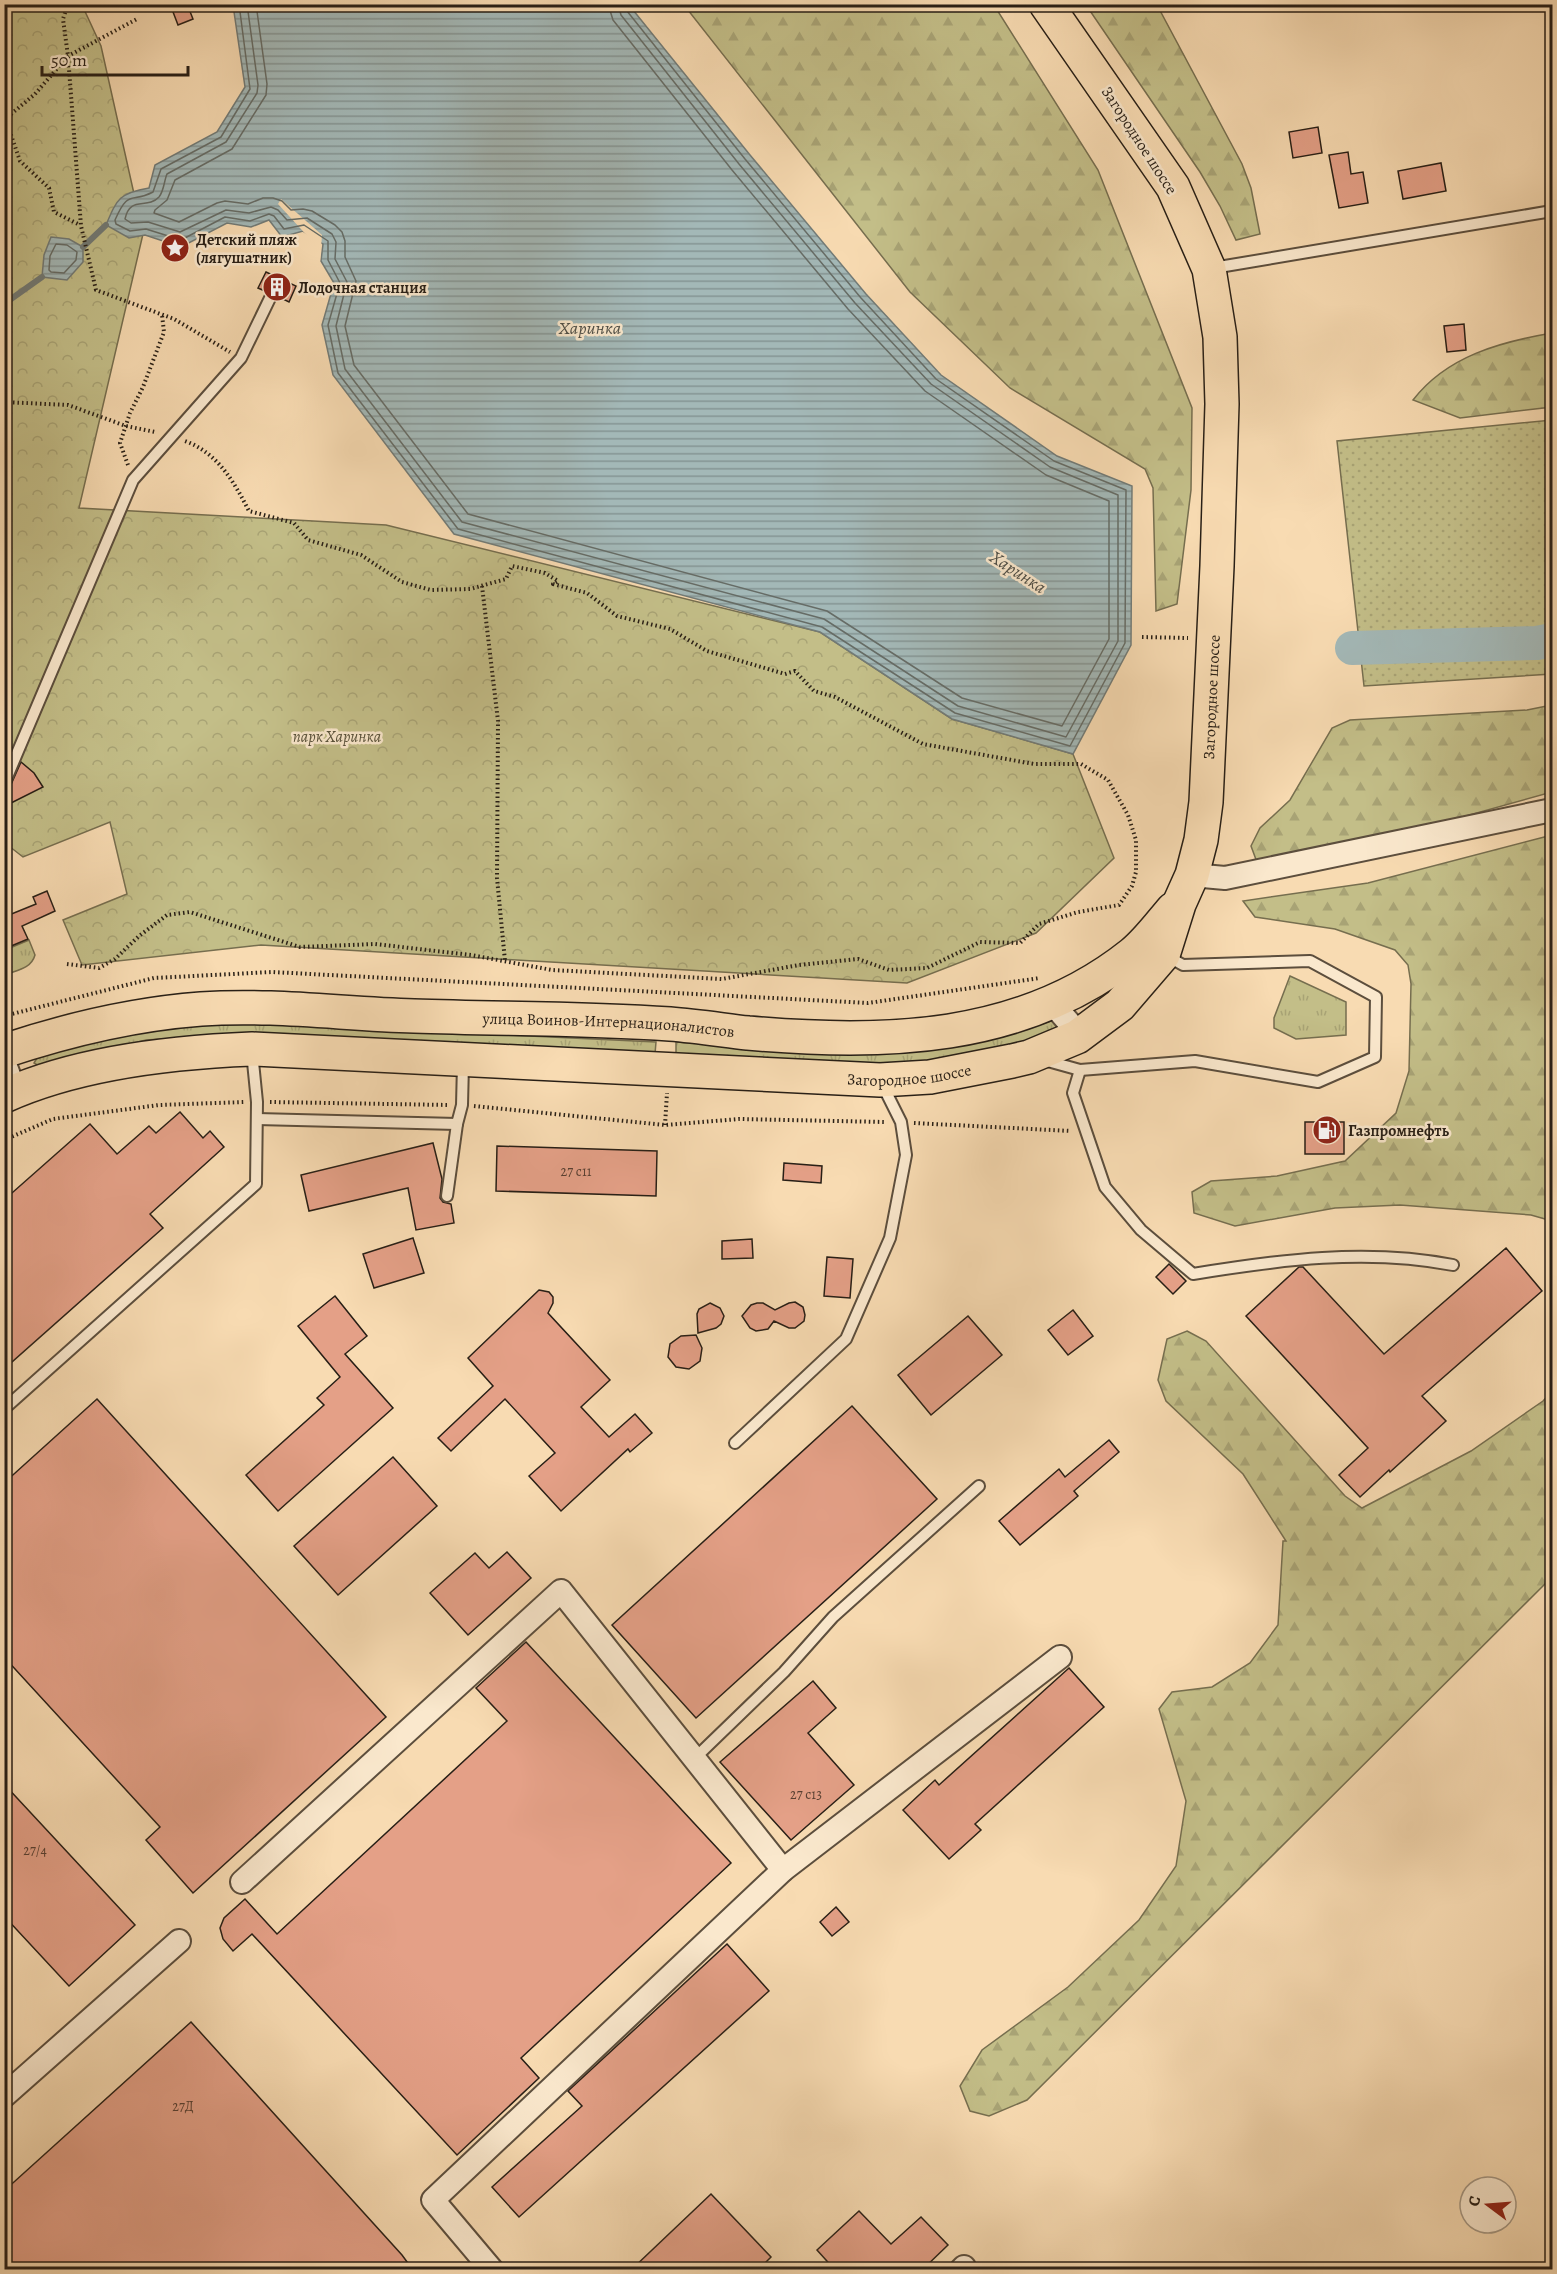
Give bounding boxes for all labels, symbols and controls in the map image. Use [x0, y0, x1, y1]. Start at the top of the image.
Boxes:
scale bar [42, 39, 188, 77]
text: 50 m [51, 48, 87, 72]
street label: Загородное шоссе [1096, 82, 1182, 199]
place label: Детский пляж (лягушатник) [196, 229, 297, 269]
place icon: Детский пляж (лягушатник) [159, 232, 191, 264]
building icon: Лодочная станция [261, 271, 293, 303]
place label: Лодочная станция [298, 277, 427, 299]
water label: Харинка [558, 316, 621, 340]
water label: Харинка [984, 544, 1051, 599]
street label: Загородное шоссе [1198, 634, 1226, 760]
park label: парк Харинка [293, 726, 381, 748]
street label: улица Воинов-Интернационалистов [481, 1008, 736, 1043]
street label: Загородное шоссе [846, 1059, 973, 1092]
fuel station icon: Газпромнефть [1311, 1114, 1343, 1146]
place label: Газпромнефть [1348, 1120, 1450, 1142]
house number: 27 с11 [561, 1162, 592, 1181]
house number: 27 с13 [790, 1785, 822, 1804]
house number: 27/4 [23, 1841, 47, 1860]
house number: 27Д [172, 2097, 194, 2116]
north arrow [1458, 2175, 1518, 2235]
text: С [1463, 2193, 1487, 2209]

